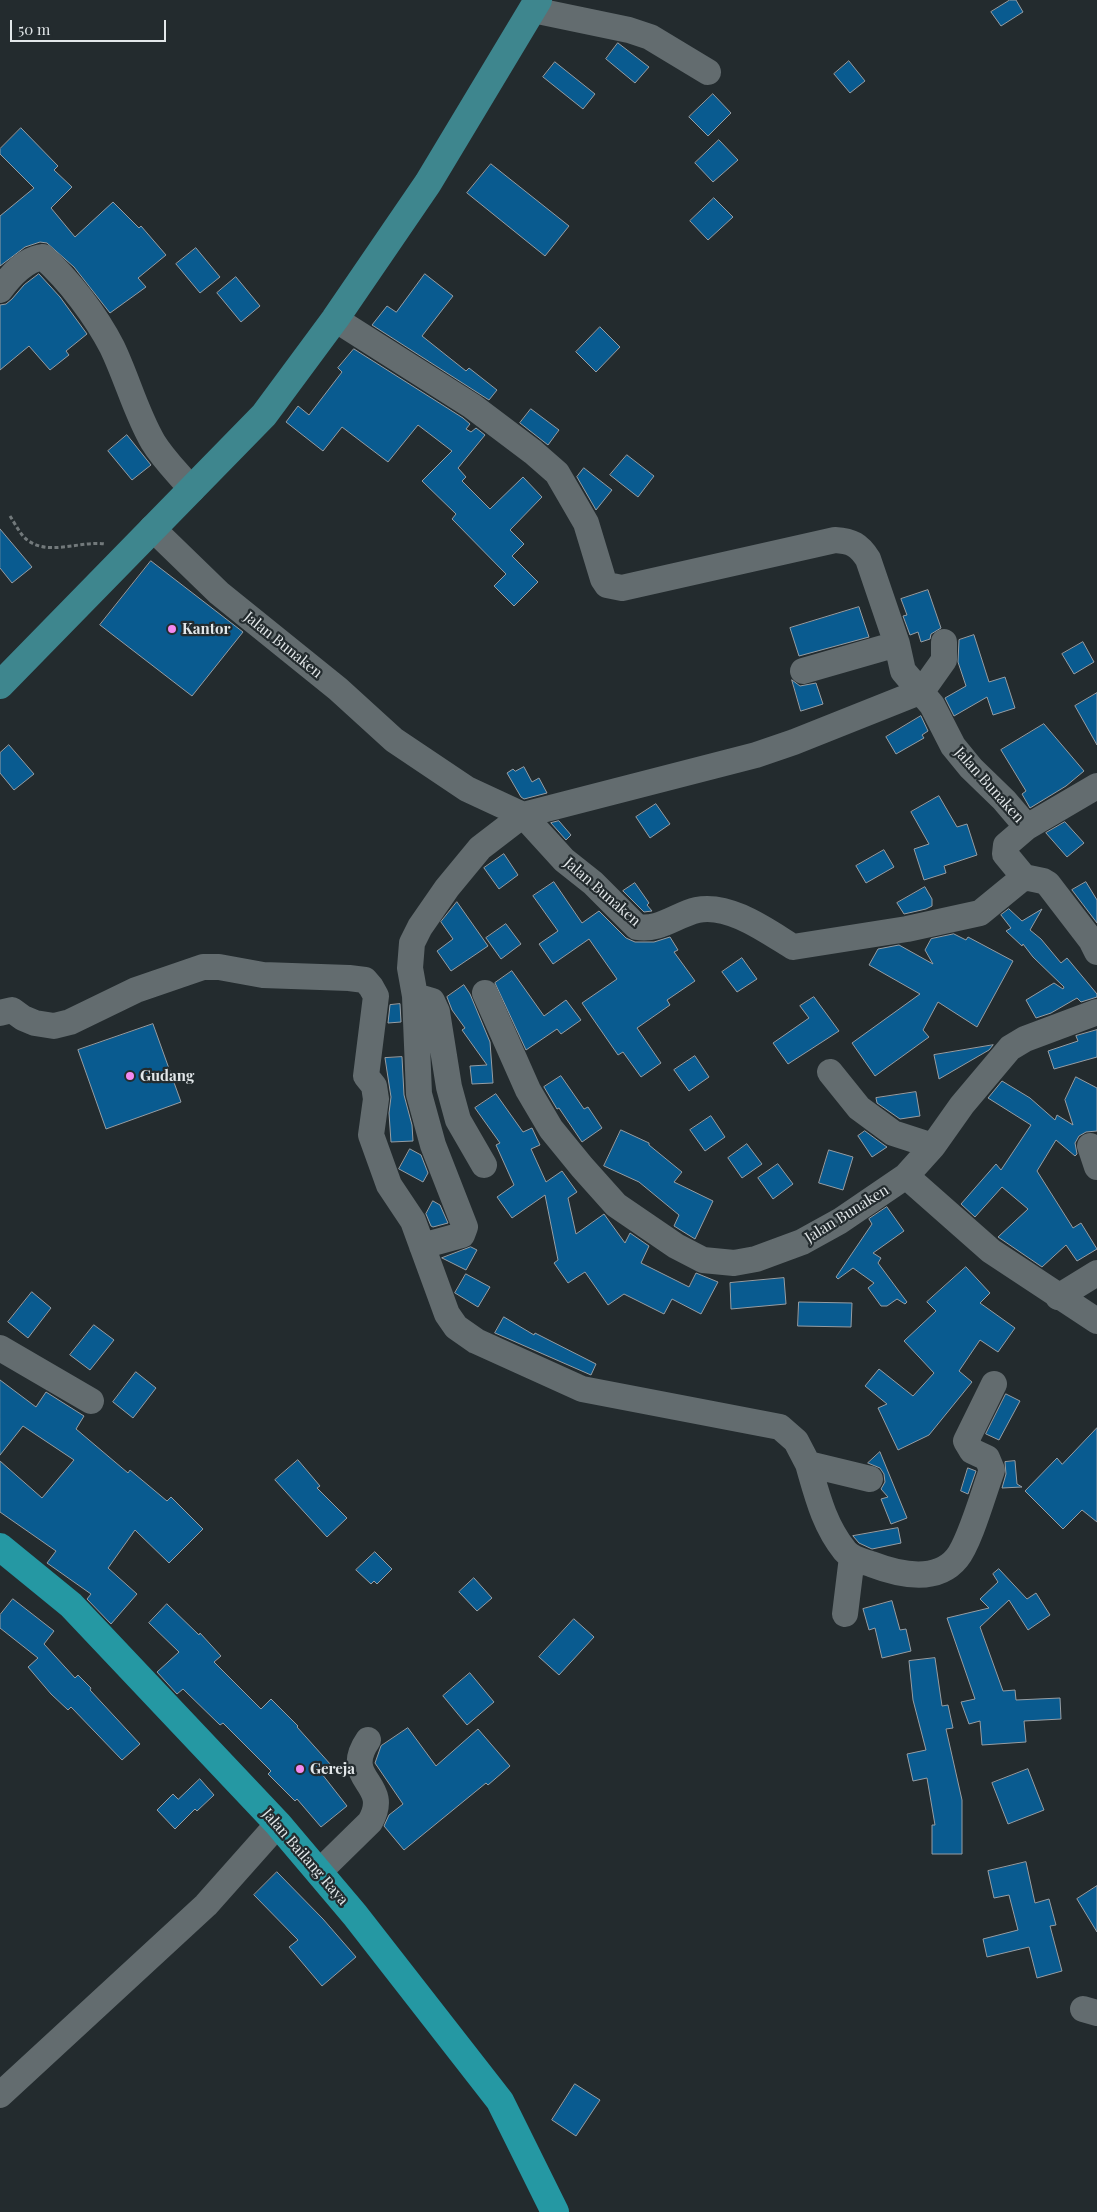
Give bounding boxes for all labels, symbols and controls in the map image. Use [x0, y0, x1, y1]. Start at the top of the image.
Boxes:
scale bar [12, 10, 169, 42]
text: 50 m [18, 19, 50, 39]
street label: Jalan Bunaken [240, 608, 326, 682]
place label: Kantor [182, 620, 230, 638]
marker: Kantor [166, 623, 178, 635]
street label: Jalan Bunaken [950, 744, 1028, 826]
street label: Jalan Bunaken [560, 854, 644, 930]
place label: Gudang [140, 1067, 194, 1085]
marker: Gudang [124, 1070, 136, 1082]
street label: Jalan Bunaken [802, 1181, 892, 1247]
place label: Gereja [310, 1760, 355, 1778]
marker: Gereja [294, 1763, 306, 1775]
street label: Jalan Bailang Raya [258, 1805, 352, 1909]

